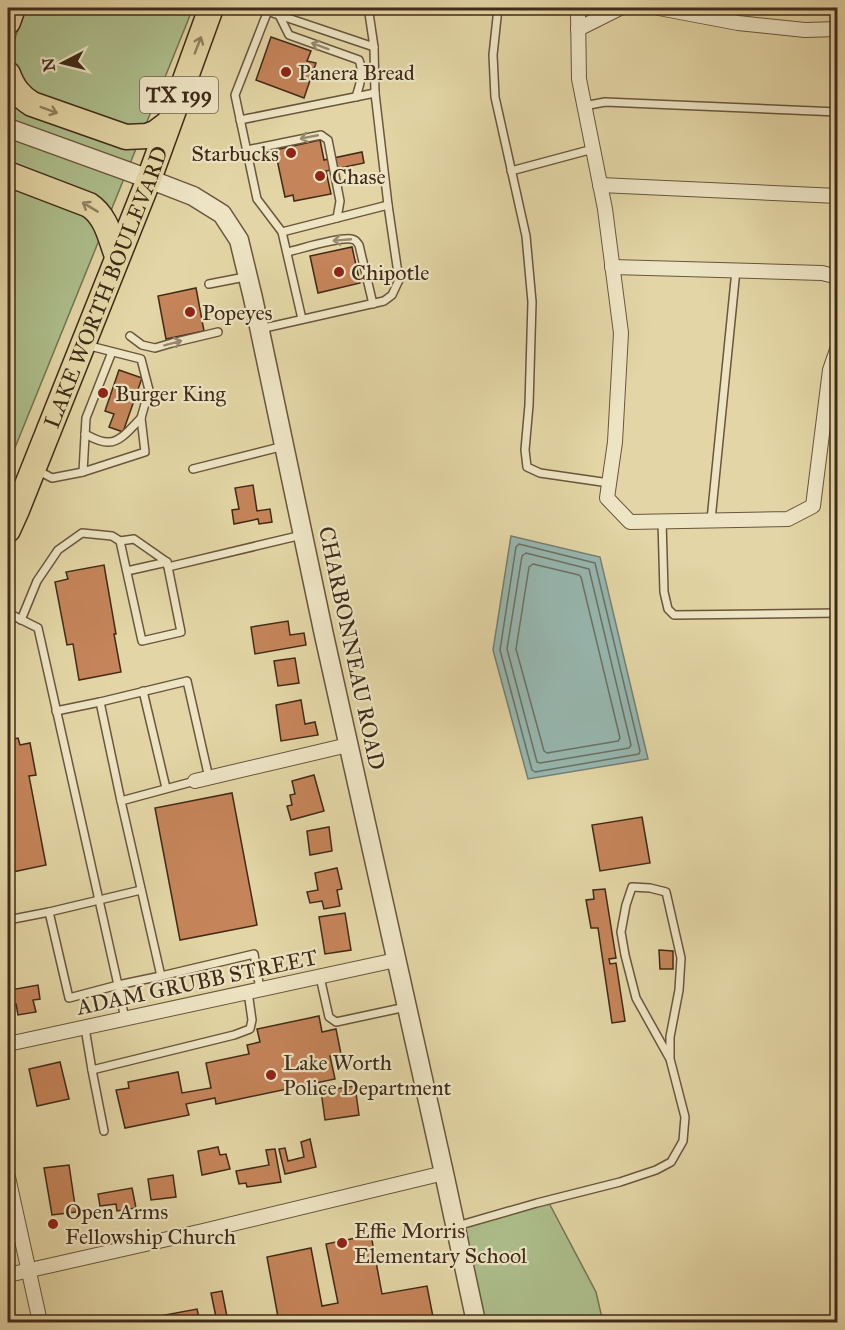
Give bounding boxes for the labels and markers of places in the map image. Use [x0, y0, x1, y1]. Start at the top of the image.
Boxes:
place label: Panera Bread [298, 59, 415, 86]
marker: Panera Bread [279, 65, 293, 79]
place label: Starbucks [191, 140, 279, 167]
marker: Starbucks [284, 146, 298, 160]
place label: Chase [332, 163, 386, 190]
marker: Chase [313, 169, 327, 183]
place label: Chipotle [351, 259, 429, 286]
marker: Chipotle [332, 265, 346, 279]
place label: Popeyes [202, 299, 273, 326]
marker: Popeyes [183, 305, 197, 319]
place label: Burger King [115, 380, 226, 407]
marker: Burger King [96, 386, 110, 400]
place label: Lake Worth Police Department [283, 1049, 452, 1101]
marker: Lake Worth Police Department [264, 1068, 278, 1082]
place label: Open Arms Fellowship Church [65, 1198, 236, 1250]
marker: Open Arms Fellowship Church [46, 1217, 60, 1231]
place label: Effie Morris Elementary School [354, 1217, 527, 1269]
marker: Effie Morris Elementary School [335, 1236, 349, 1250]

